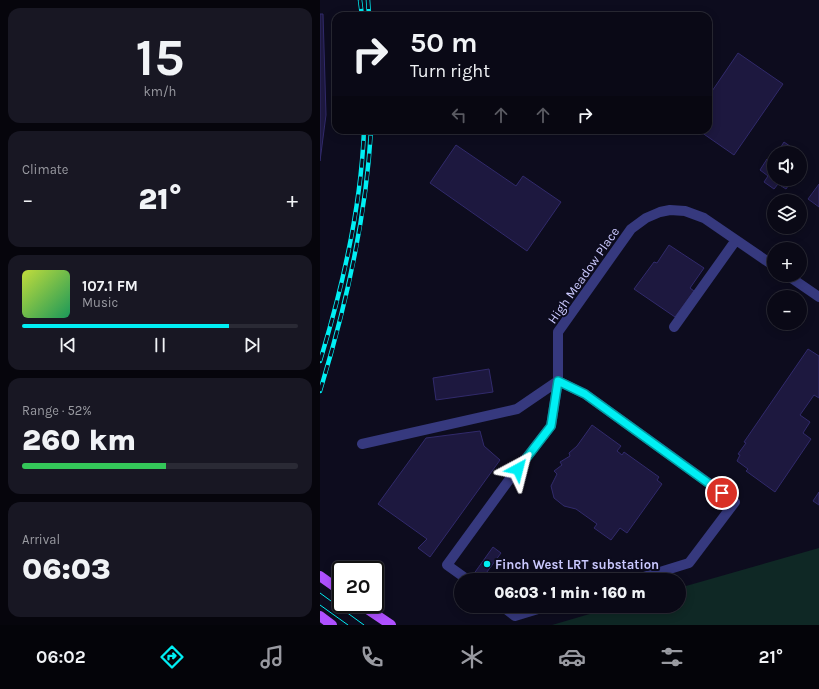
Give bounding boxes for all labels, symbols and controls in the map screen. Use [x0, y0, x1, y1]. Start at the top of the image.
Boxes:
text: 50 m [410, 26, 478, 59]
text: 15 [136, 27, 184, 88]
icon: right [344, 28, 396, 80]
text: Turn right [410, 60, 490, 82]
text: km/h [144, 84, 176, 99]
icon: left [448, 104, 470, 126]
icon: ahead [490, 104, 512, 126]
icon: ahead [532, 104, 554, 126]
icon: right [574, 104, 596, 126]
map controls [767, 146, 807, 330]
button: sound [767, 146, 807, 186]
text: Climate [22, 162, 68, 177]
text: 21° [138, 181, 182, 217]
text: − [22, 187, 34, 213]
text: + [286, 187, 298, 213]
button: layers [767, 194, 807, 234]
street label: High Meadow Place [544, 224, 623, 326]
button: + [767, 242, 807, 282]
text: 107.1 FM [82, 277, 138, 295]
button: − [767, 290, 807, 330]
text: Music [82, 295, 118, 310]
icon: previous [57, 334, 79, 356]
icon: pause [149, 334, 171, 356]
icon: next [241, 334, 263, 356]
text: Range · 52% [22, 403, 92, 418]
text: 260 km [22, 422, 136, 458]
position arrow [497, 448, 539, 490]
pin [705, 476, 739, 510]
icon: arrive [711, 482, 733, 504]
text: Arrival [22, 532, 60, 547]
text: 06:03 [22, 551, 111, 587]
place label: Finch West LRT substation [495, 557, 659, 572]
marker: Finch West LRT substation [482, 559, 492, 569]
speed limit sign: 20 [332, 561, 384, 613]
text: 06:03 · 1 min · 160 m [494, 584, 646, 602]
icon: directions [158, 643, 186, 671]
icon: music [258, 643, 286, 671]
icon: phone [358, 643, 386, 671]
icon: climate [458, 643, 486, 671]
icon: car [558, 643, 586, 671]
icon: filters [658, 643, 686, 671]
text: 06:02 [36, 646, 86, 668]
text: 21° [759, 646, 783, 668]

